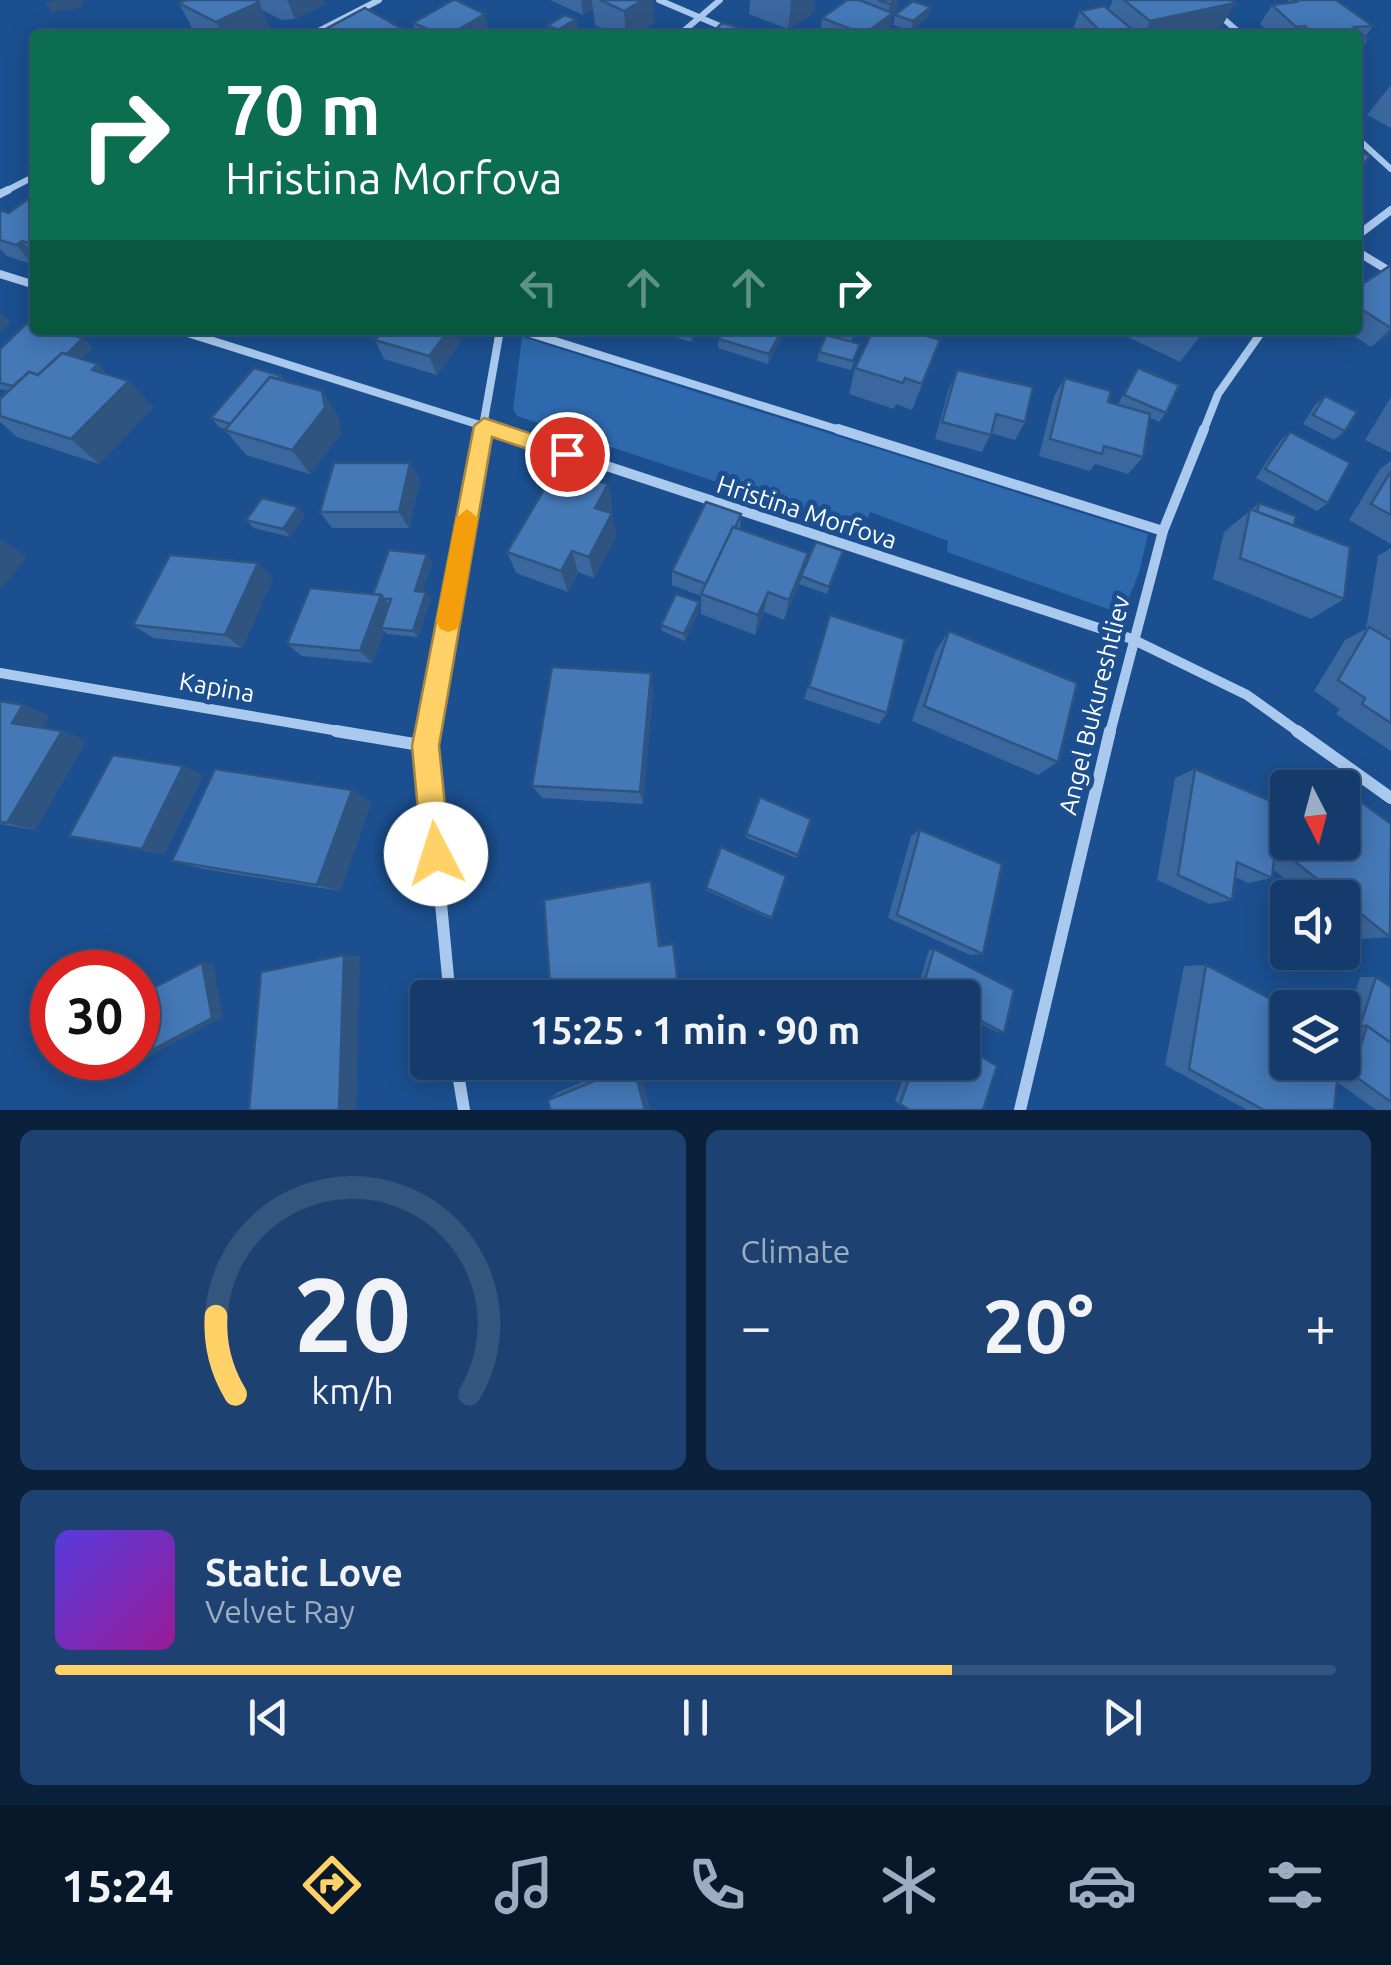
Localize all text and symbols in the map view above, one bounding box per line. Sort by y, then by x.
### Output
icon: right [60,70,190,200]
text: 70 m [225,70,381,148]
text: Hristina Morfova [225,152,563,203]
icon: left [511,260,566,315]
icon: ahead [616,260,671,315]
icon: ahead [721,260,776,315]
icon: right [826,260,881,315]
pin [525,412,610,497]
icon: arrive [540,427,595,482]
street label: Hristina Morfova [714,470,900,554]
street label: Angel Bukureshtliev [1053,593,1135,817]
street label: Kapina [177,667,257,707]
north arrow [1270,770,1360,860]
map controls [1270,770,1360,1080]
position arrow [384,802,488,906]
button: sound [1270,880,1360,970]
speed limit sign: 30 [30,950,160,1080]
button: layers [1270,990,1360,1080]
text: 15:25 · 1 min · 90 m [530,1009,860,1051]
text: Climate [741,1233,851,1269]
text: 20 [294,1255,411,1372]
text: 20° [983,1283,1094,1367]
text: − [741,1295,772,1356]
text: + [1305,1295,1336,1356]
text: km/h [311,1371,394,1411]
text: Static Love [205,1551,403,1593]
text: Velvet Ray [205,1593,355,1629]
icon: previous [241,1690,296,1745]
icon: pause [668,1690,723,1745]
icon: next [1095,1690,1150,1745]
icon: directions [297,1850,367,1920]
icon: music [489,1850,559,1920]
icon: phone [682,1850,752,1920]
icon: climate [874,1850,944,1920]
icon: car [1067,1850,1137,1920]
icon: filters [1260,1850,1330,1920]
text: 15:24 [61,1860,174,1911]

